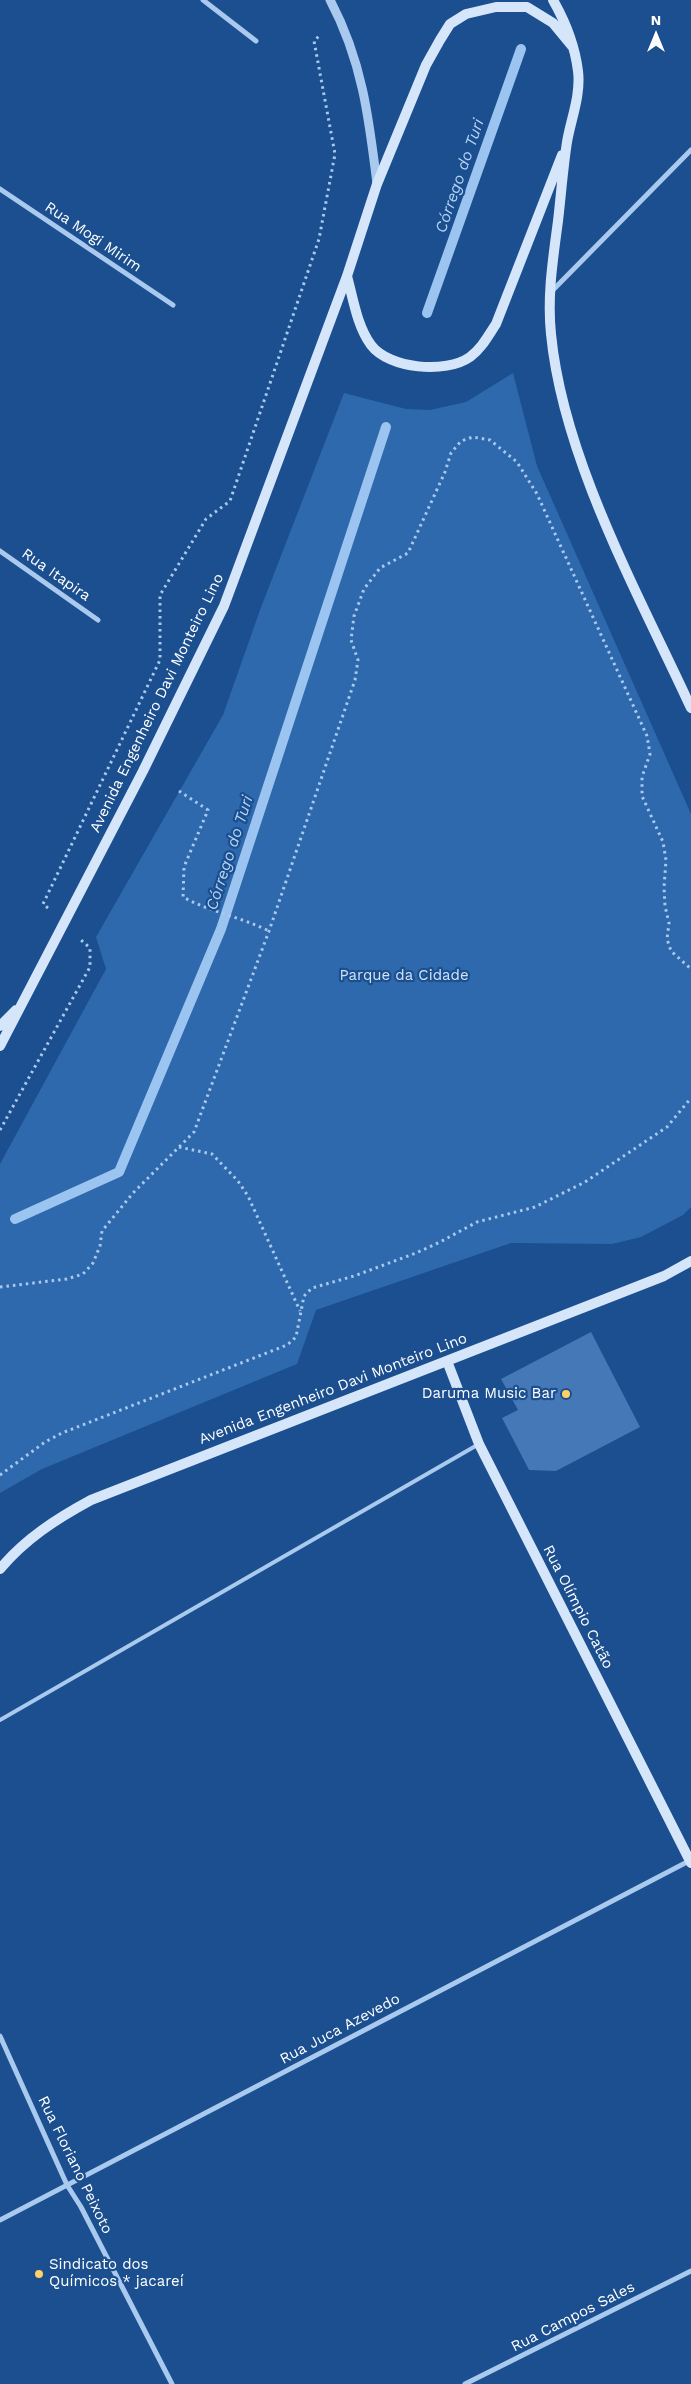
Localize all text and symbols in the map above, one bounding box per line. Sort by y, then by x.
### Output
north arrow [631,10,681,60]
text: N [651,12,661,28]
water label: Córrego do Turi [431,116,489,236]
street label: Rua Mogi Mirim [41,198,145,276]
street label: Rua Itapira [18,545,94,605]
street label: Avenida Engenheiro Davi Monteiro Lino [86,571,228,835]
water label: Córrego do Turi [202,793,258,913]
park label: Parque da Cidade [339,967,469,985]
street label: Avenida Engenheiro Davi Monteiro Lino [196,1329,470,1449]
place label: Daruma Music Bar [422,1385,556,1403]
marker: Daruma Music Bar [560,1388,572,1400]
street label: Rua Olímpio Catão [539,1542,617,1672]
street label: Rua Juca Azevedo [277,1990,403,2068]
street label: Rua Floriano Peixoto [34,2093,116,2237]
place label: Sindicato dos Químicos * jacareí [49,2256,184,2291]
marker: Sindicato dos Químicos * jacareí [33,2268,45,2280]
street label: Rua Campos Sales [508,2278,638,2356]

